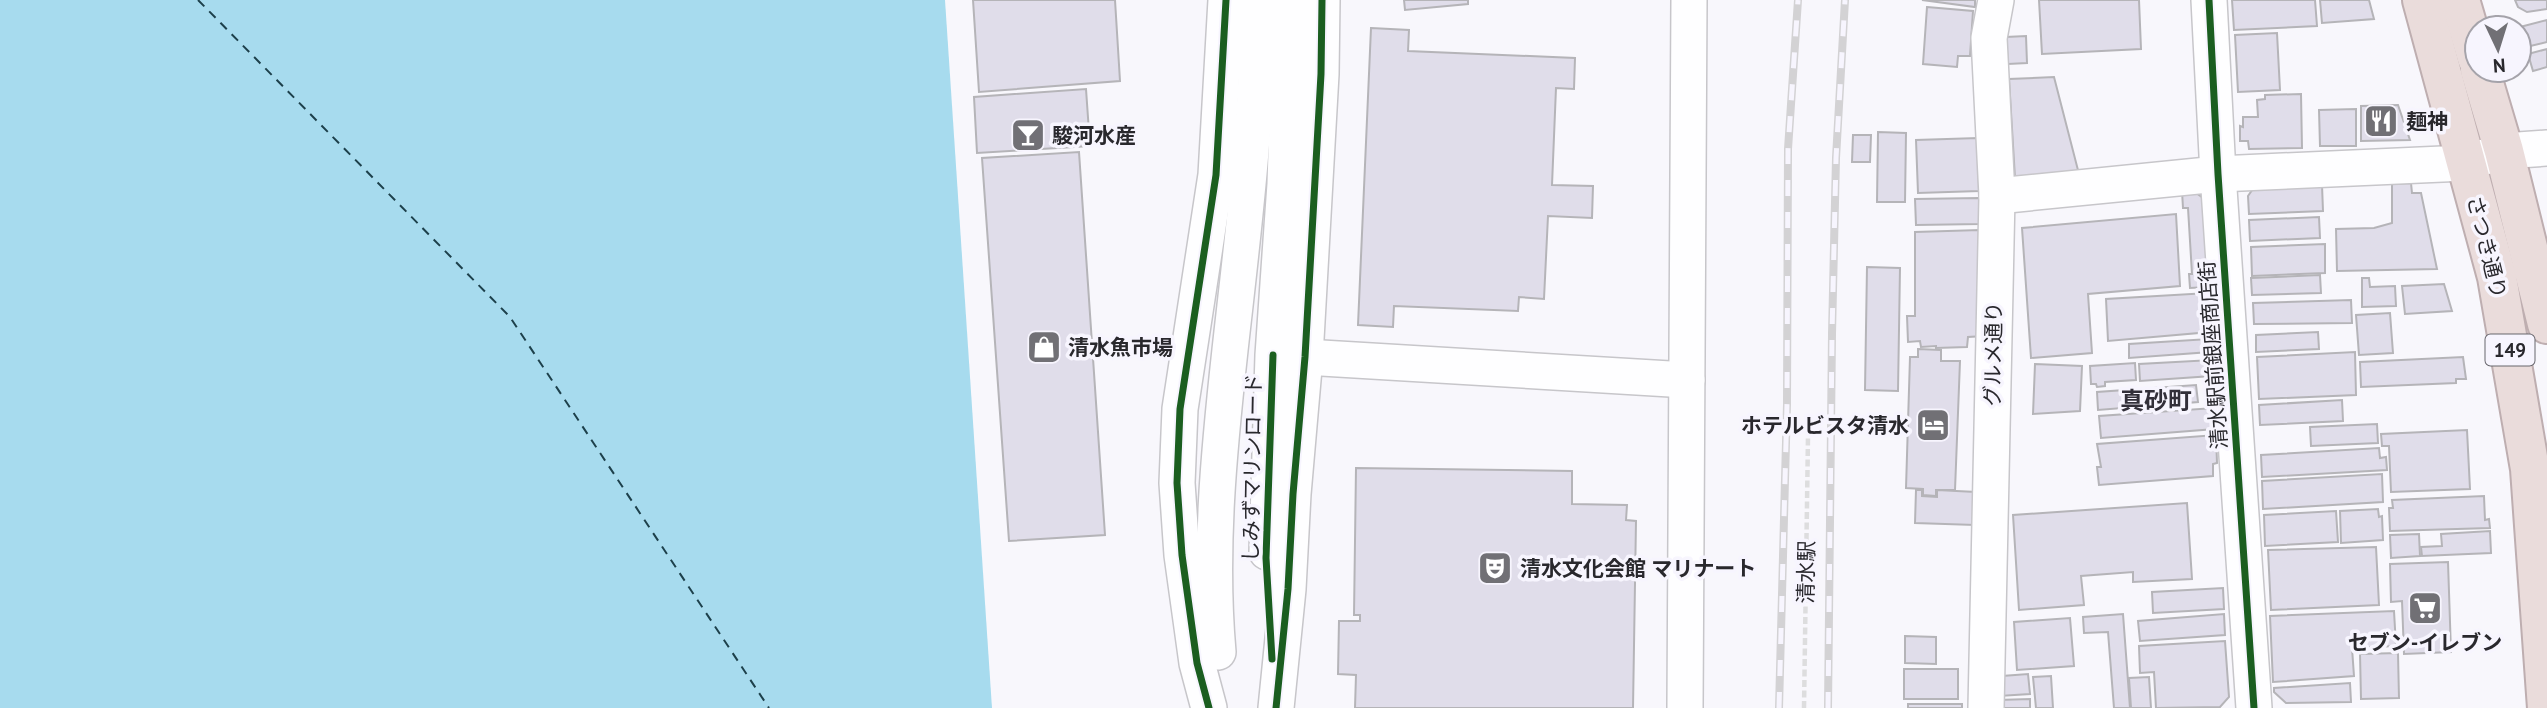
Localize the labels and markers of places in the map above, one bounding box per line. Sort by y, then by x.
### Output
restaurant icon: 麺神 [2362,102,2400,140]
place label: 麺神 [2406,108,2448,135]
bar icon: 駿河水産 [1009,116,1047,154]
place label: 駿河水産 [1052,122,1136,149]
shop icon: 清水魚市場 [1025,328,1063,366]
place label: 清水魚市場 [1068,334,1173,361]
hotel icon: ホテルビスタ清水 [1914,406,1952,444]
place label: ホテルビスタ清水 [1741,412,1909,439]
theatre icon: 清水文化会館 マリナート [1476,549,1514,587]
place label: 清水文化会館 マリナート [1520,555,1756,582]
supermarket icon: セブン-イレブン [2406,589,2444,627]
place label: セブン-イレブン [2348,629,2502,656]

